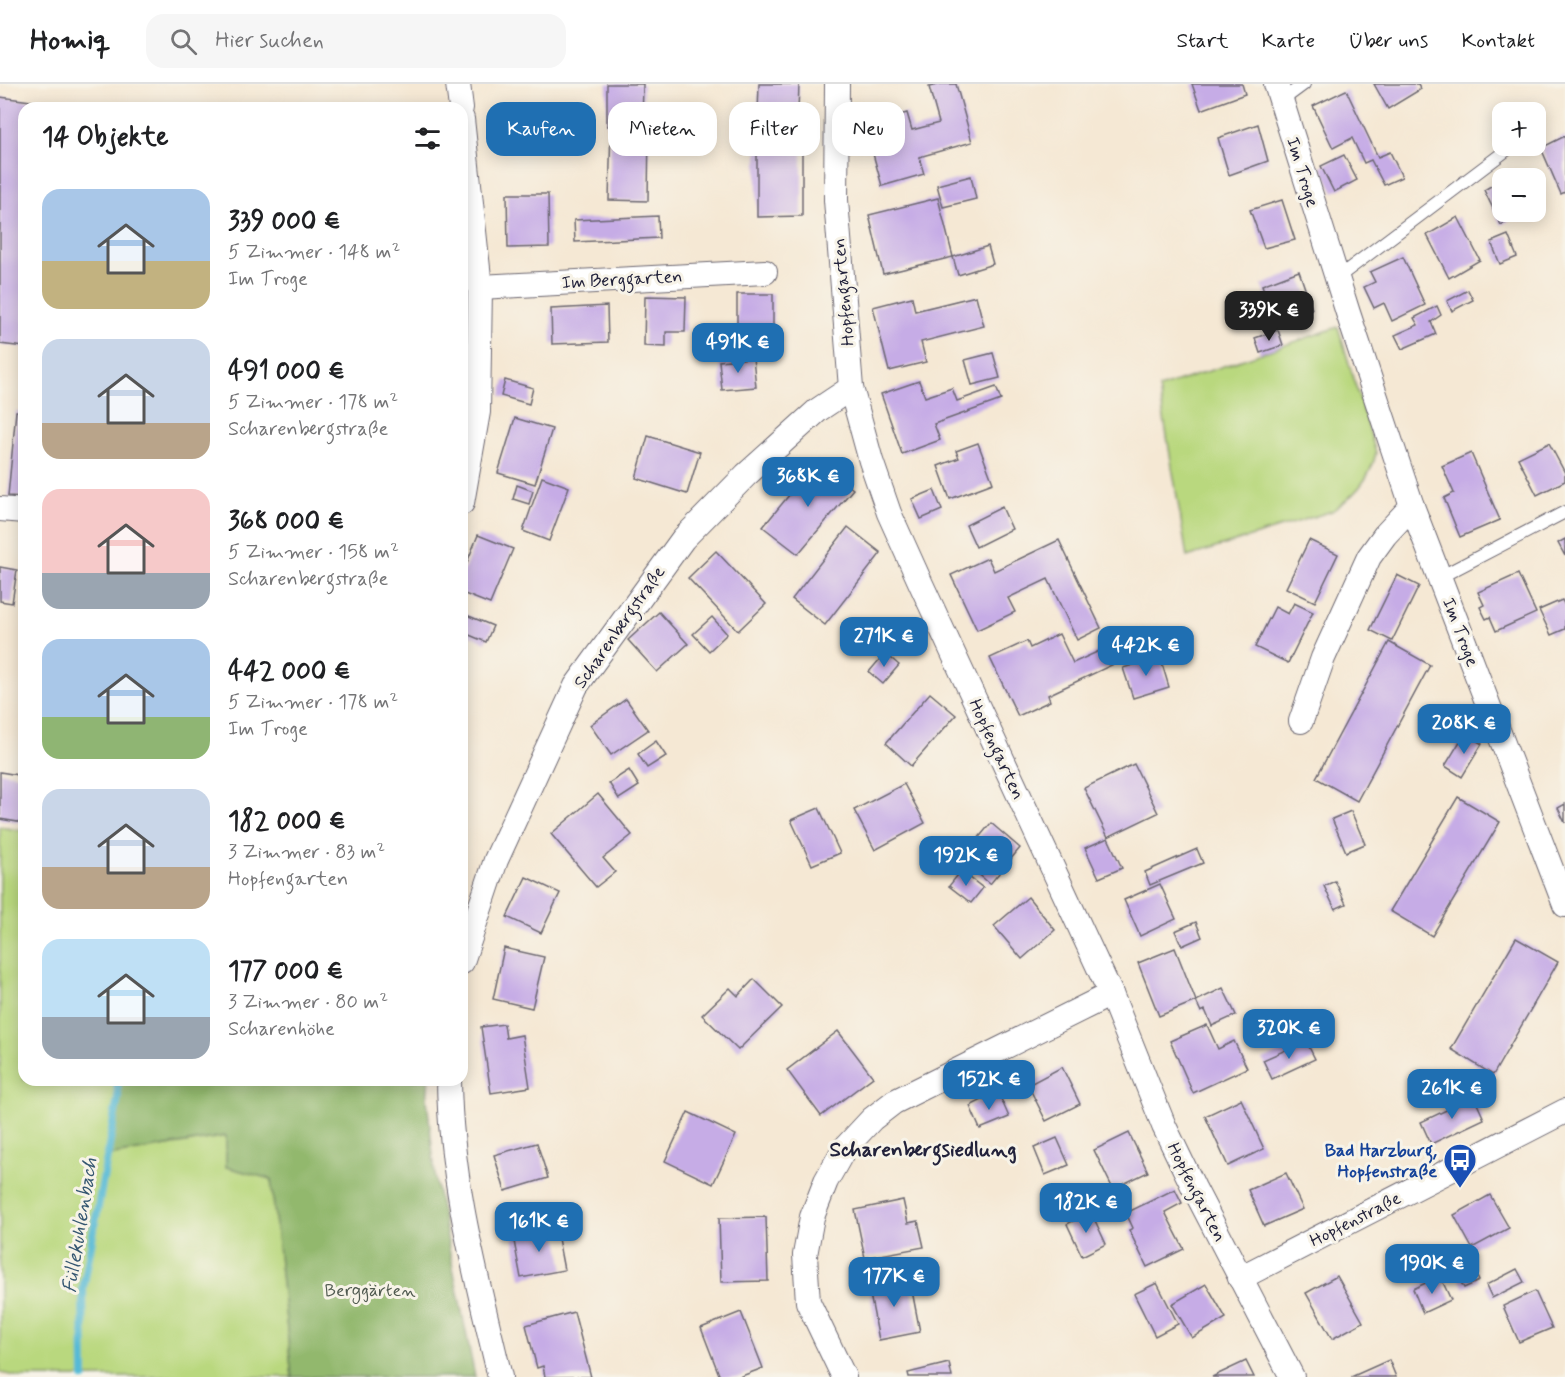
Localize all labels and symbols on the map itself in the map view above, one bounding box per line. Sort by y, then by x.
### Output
street label: Im Troge [1280,134,1324,210]
street label: Hopfengarten [827,237,863,347]
street label: Im Berggarten [561,265,683,297]
pin: 339K € [1220,291,1318,342]
pin: 491K € [689,323,787,374]
pin: 368K € [759,457,857,508]
street label: Scharenbergstraße [569,561,673,695]
street label: Im Troge [1436,594,1484,670]
pin: 271K € [835,617,933,668]
pin: 442K € [1097,626,1195,677]
street label: Hopfengarten [961,695,1030,804]
pin: 208K € [1415,704,1513,755]
pin: 192K € [917,836,1015,887]
pin: 320K € [1240,1009,1338,1060]
pin: 152K € [940,1060,1038,1111]
pin: 261K € [1403,1069,1501,1120]
district label: Scharenbergsiedlung [829,1136,1017,1166]
street label: Hopfengarten [1159,1139,1231,1247]
place label: Bad Harzburg, Hopfenstraße [1325,1139,1437,1184]
bus stop icon: Bad Harzburg, Hopfenstraße [1442,1142,1478,1189]
water label: Füllekuhlenbach [56,1155,105,1295]
pin: 182K € [1037,1183,1135,1234]
street label: Hopfenstraße [1306,1187,1405,1253]
pin: 161K € [490,1202,588,1253]
pin: 190K € [1383,1244,1481,1295]
pin: 177K € [845,1257,943,1308]
park label: Berggärten [325,1279,416,1304]

